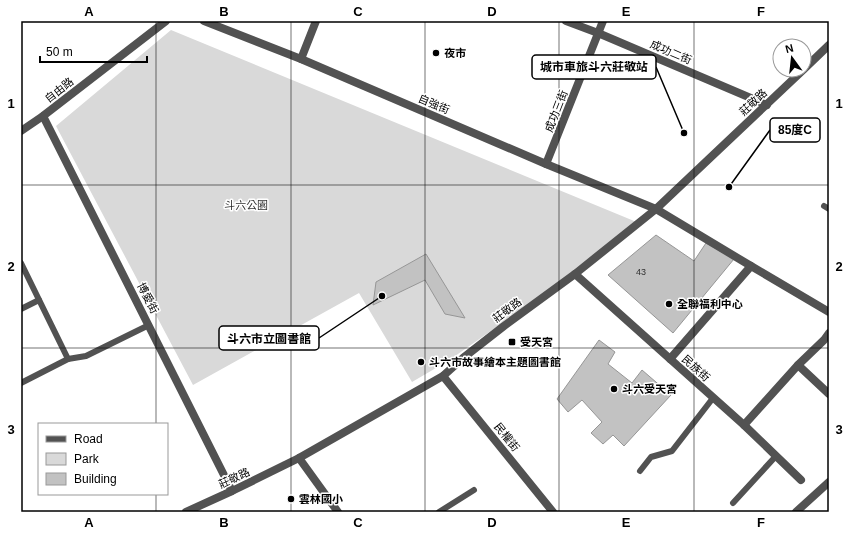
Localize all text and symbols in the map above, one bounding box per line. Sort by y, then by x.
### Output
text: A [84,4,94,19]
text: B [219,4,229,19]
text: C [353,4,363,19]
text: D [487,4,497,19]
text: E [622,4,631,19]
text: F [757,4,765,19]
scale bar [40,38,147,64]
street label: 成功二街 [648,38,694,66]
north arrow [772,38,812,78]
text: N [784,42,795,55]
text: 50 m [46,45,73,59]
place label: 夜市 [444,47,466,59]
marker: 夜市 [431,48,441,58]
callout: 城市車旅斗六莊敬站 [532,55,656,79]
text: 城市車旅斗六莊敬站 [540,60,648,74]
street label: 自由路 [42,75,76,105]
street label: 莊敬路 [737,86,769,118]
street label: 成功三街 [543,88,569,134]
street label: 自強街 [416,92,452,116]
text: 1 [7,96,15,111]
text: 1 [835,96,843,111]
callout: 85度C [770,118,820,142]
text: 85度C [778,123,812,137]
park label: 斗六公園 [224,199,268,211]
text: 2 [7,259,15,274]
text: 2 [835,259,843,274]
house number: 43 [636,267,646,277]
street label: 博愛街 [135,281,161,315]
street label: 莊敬路 [490,295,524,325]
place label: 全聯福利中心 [677,298,743,310]
marker: 全聯福利中心 [664,299,674,309]
callout: 斗六市立圖書館 [219,326,319,350]
text: 斗六市立圖書館 [227,332,311,346]
place label: 受天宮 [520,336,553,348]
marker: 受天宮 [507,337,517,347]
street label: 民族街 [680,353,712,383]
place label: 斗六市故事繪本主題圖書館 [429,356,561,368]
marker: 斗六市故事繪本主題圖書館 [416,357,426,367]
place label: 斗六受天宮 [622,383,677,395]
marker: 斗六受天宮 [609,384,619,394]
street label: 民權街 [492,420,522,454]
text: 3 [7,422,15,437]
text: 3 [835,422,843,437]
legend [38,423,168,495]
text: Road [74,432,103,446]
text: Park [74,452,100,466]
street label: 莊敬路 [217,466,251,490]
text: Building [74,472,117,486]
place label: 雲林國小 [299,493,343,505]
marker: 雲林國小 [286,494,296,504]
text: A [84,515,94,530]
text: B [219,515,229,530]
text: C [353,515,363,530]
text: D [487,515,497,530]
text: E [622,515,631,530]
text: F [757,515,765,530]

